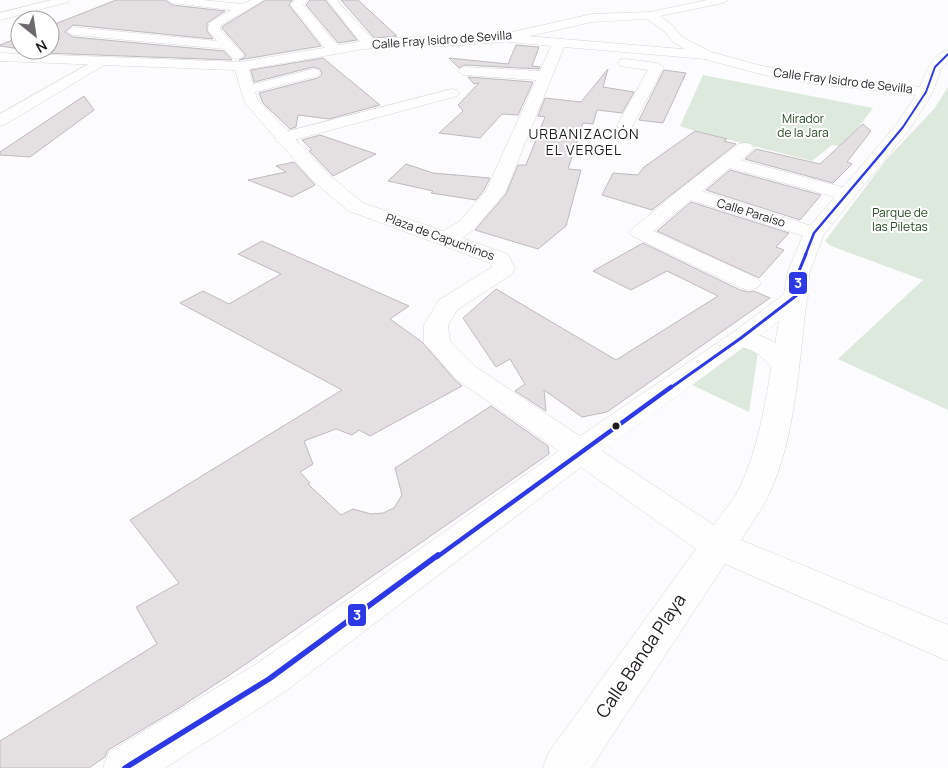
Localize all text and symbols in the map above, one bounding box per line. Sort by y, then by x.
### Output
north arrow [10,10,60,60]
street label: Calle Fray Isidro de Sevilla [372,26,512,53]
text: N [33,36,51,57]
street label: Calle Fray Isidro de Sevilla [773,64,914,97]
park label: Mirador de la Jara [777,110,829,141]
district label: URBANIZACIÓN EL VERGEL [528,124,640,159]
street label: Calle Paraíso [715,194,788,231]
park label: Parque de las Piletas [872,204,928,235]
street label: Plaza de Capuchinos [383,209,497,264]
line badge: 3 [788,271,808,295]
text: 3 [794,273,802,292]
unlabelled marker [611,421,621,431]
street label: Calle Banda Playa [590,589,691,722]
line badge: 3 [347,603,367,627]
text: 3 [353,605,361,624]

